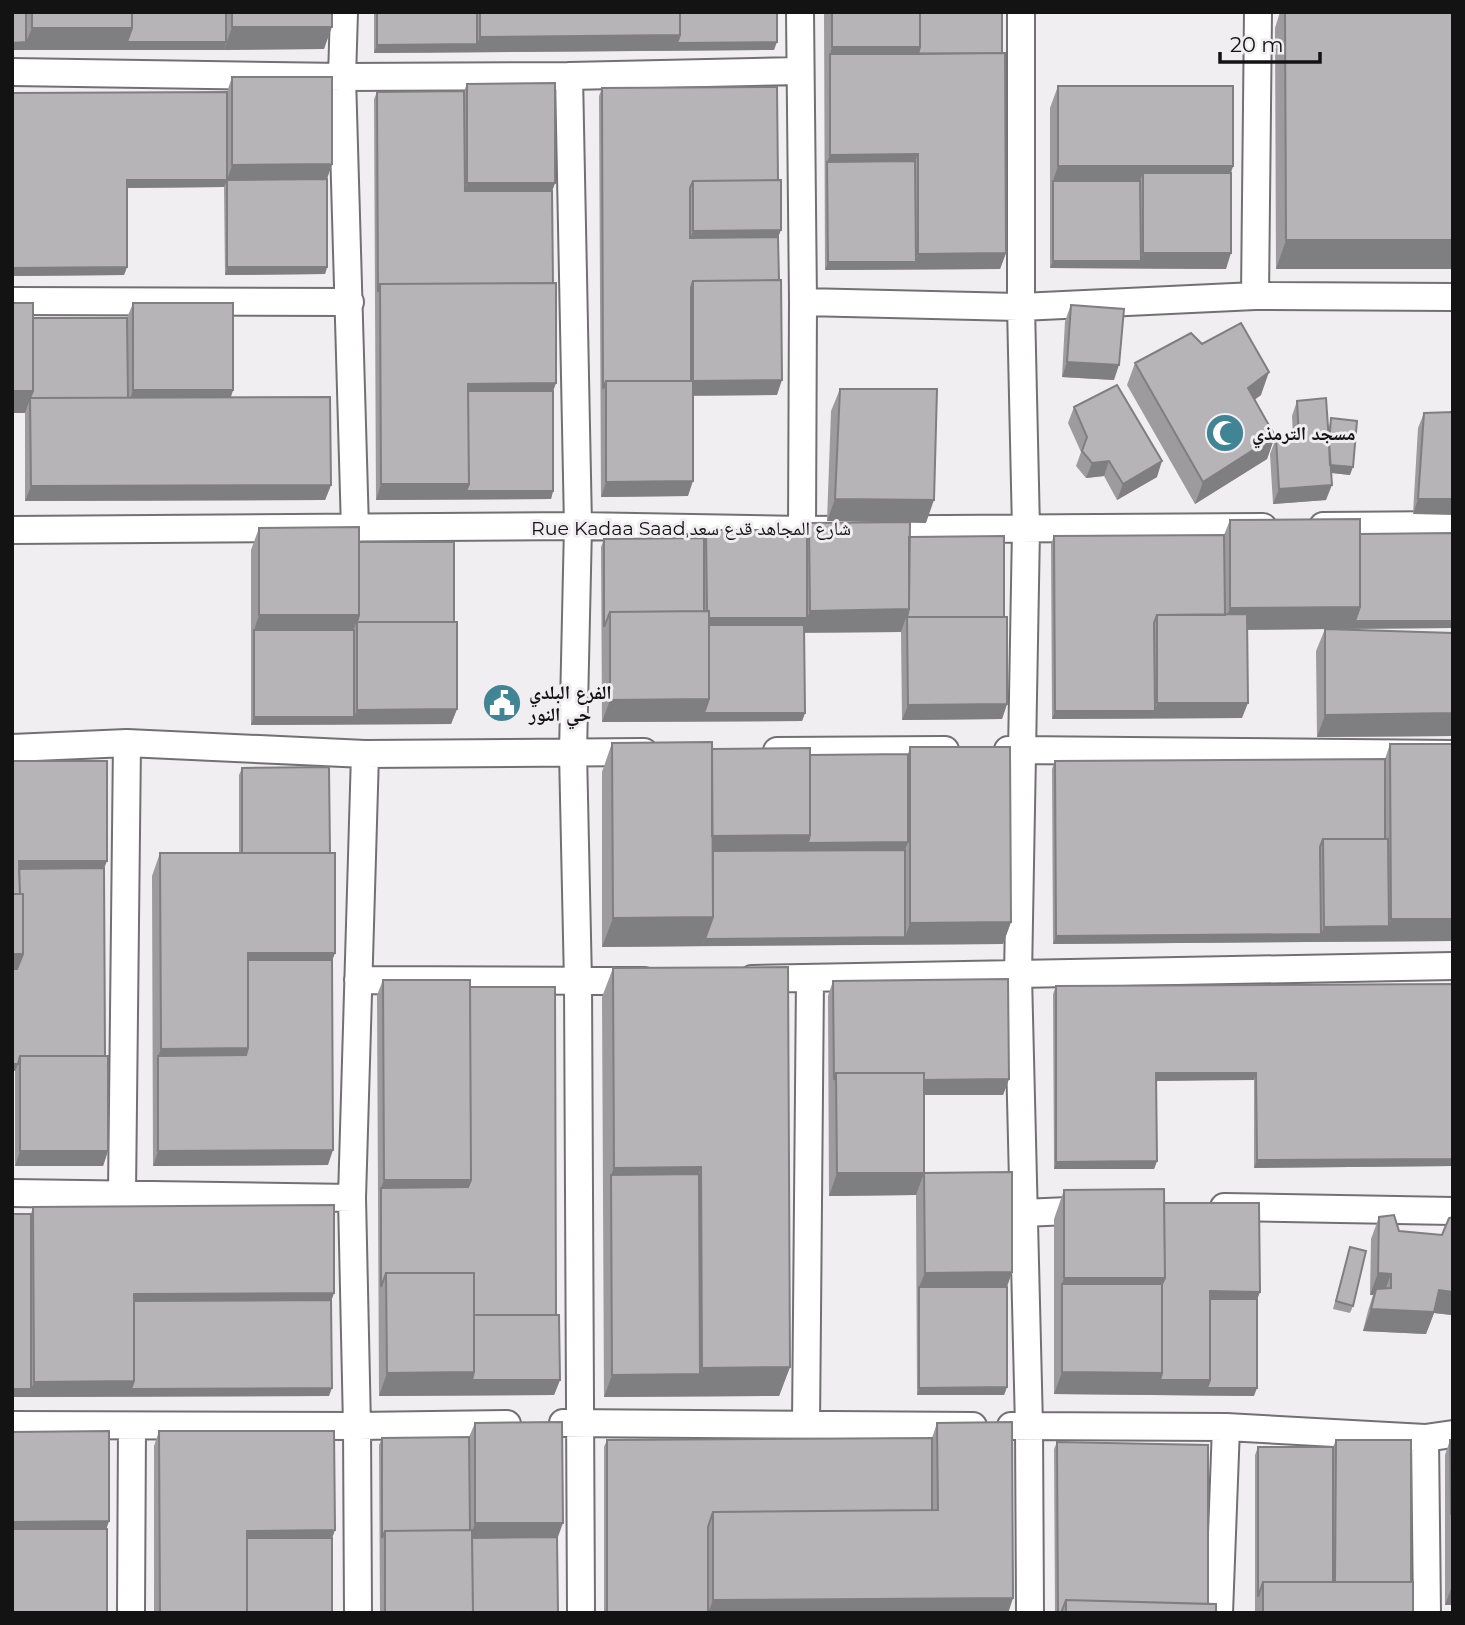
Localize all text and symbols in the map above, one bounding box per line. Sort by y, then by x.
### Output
scale bar [1220,21,1320,65]
text: 20 m [1230,32,1284,57]
mosque icon: مسجد الترمذي [1204,412,1246,454]
place label: مسجد الترمذي [1252,422,1355,449]
street label: Rue Kadaa Saad,شارع المجاهد قدع سعد [531,517,851,540]
place label: الفرع البلدي حي النور [528,681,612,730]
public building icon: الفرع البلدي حي النور [481,682,523,724]

